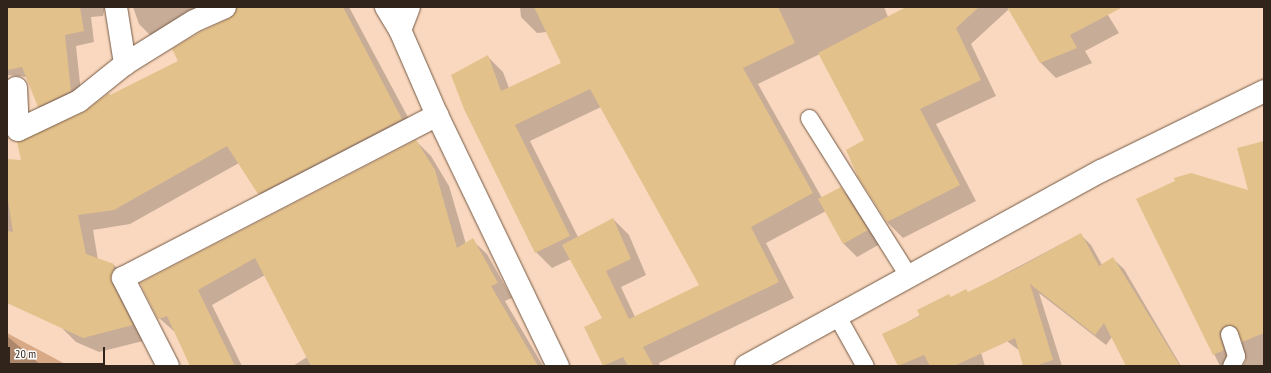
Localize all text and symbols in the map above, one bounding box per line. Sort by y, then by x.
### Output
scale bar [10,339,107,365]
text: 20 m [15,346,36,361]

